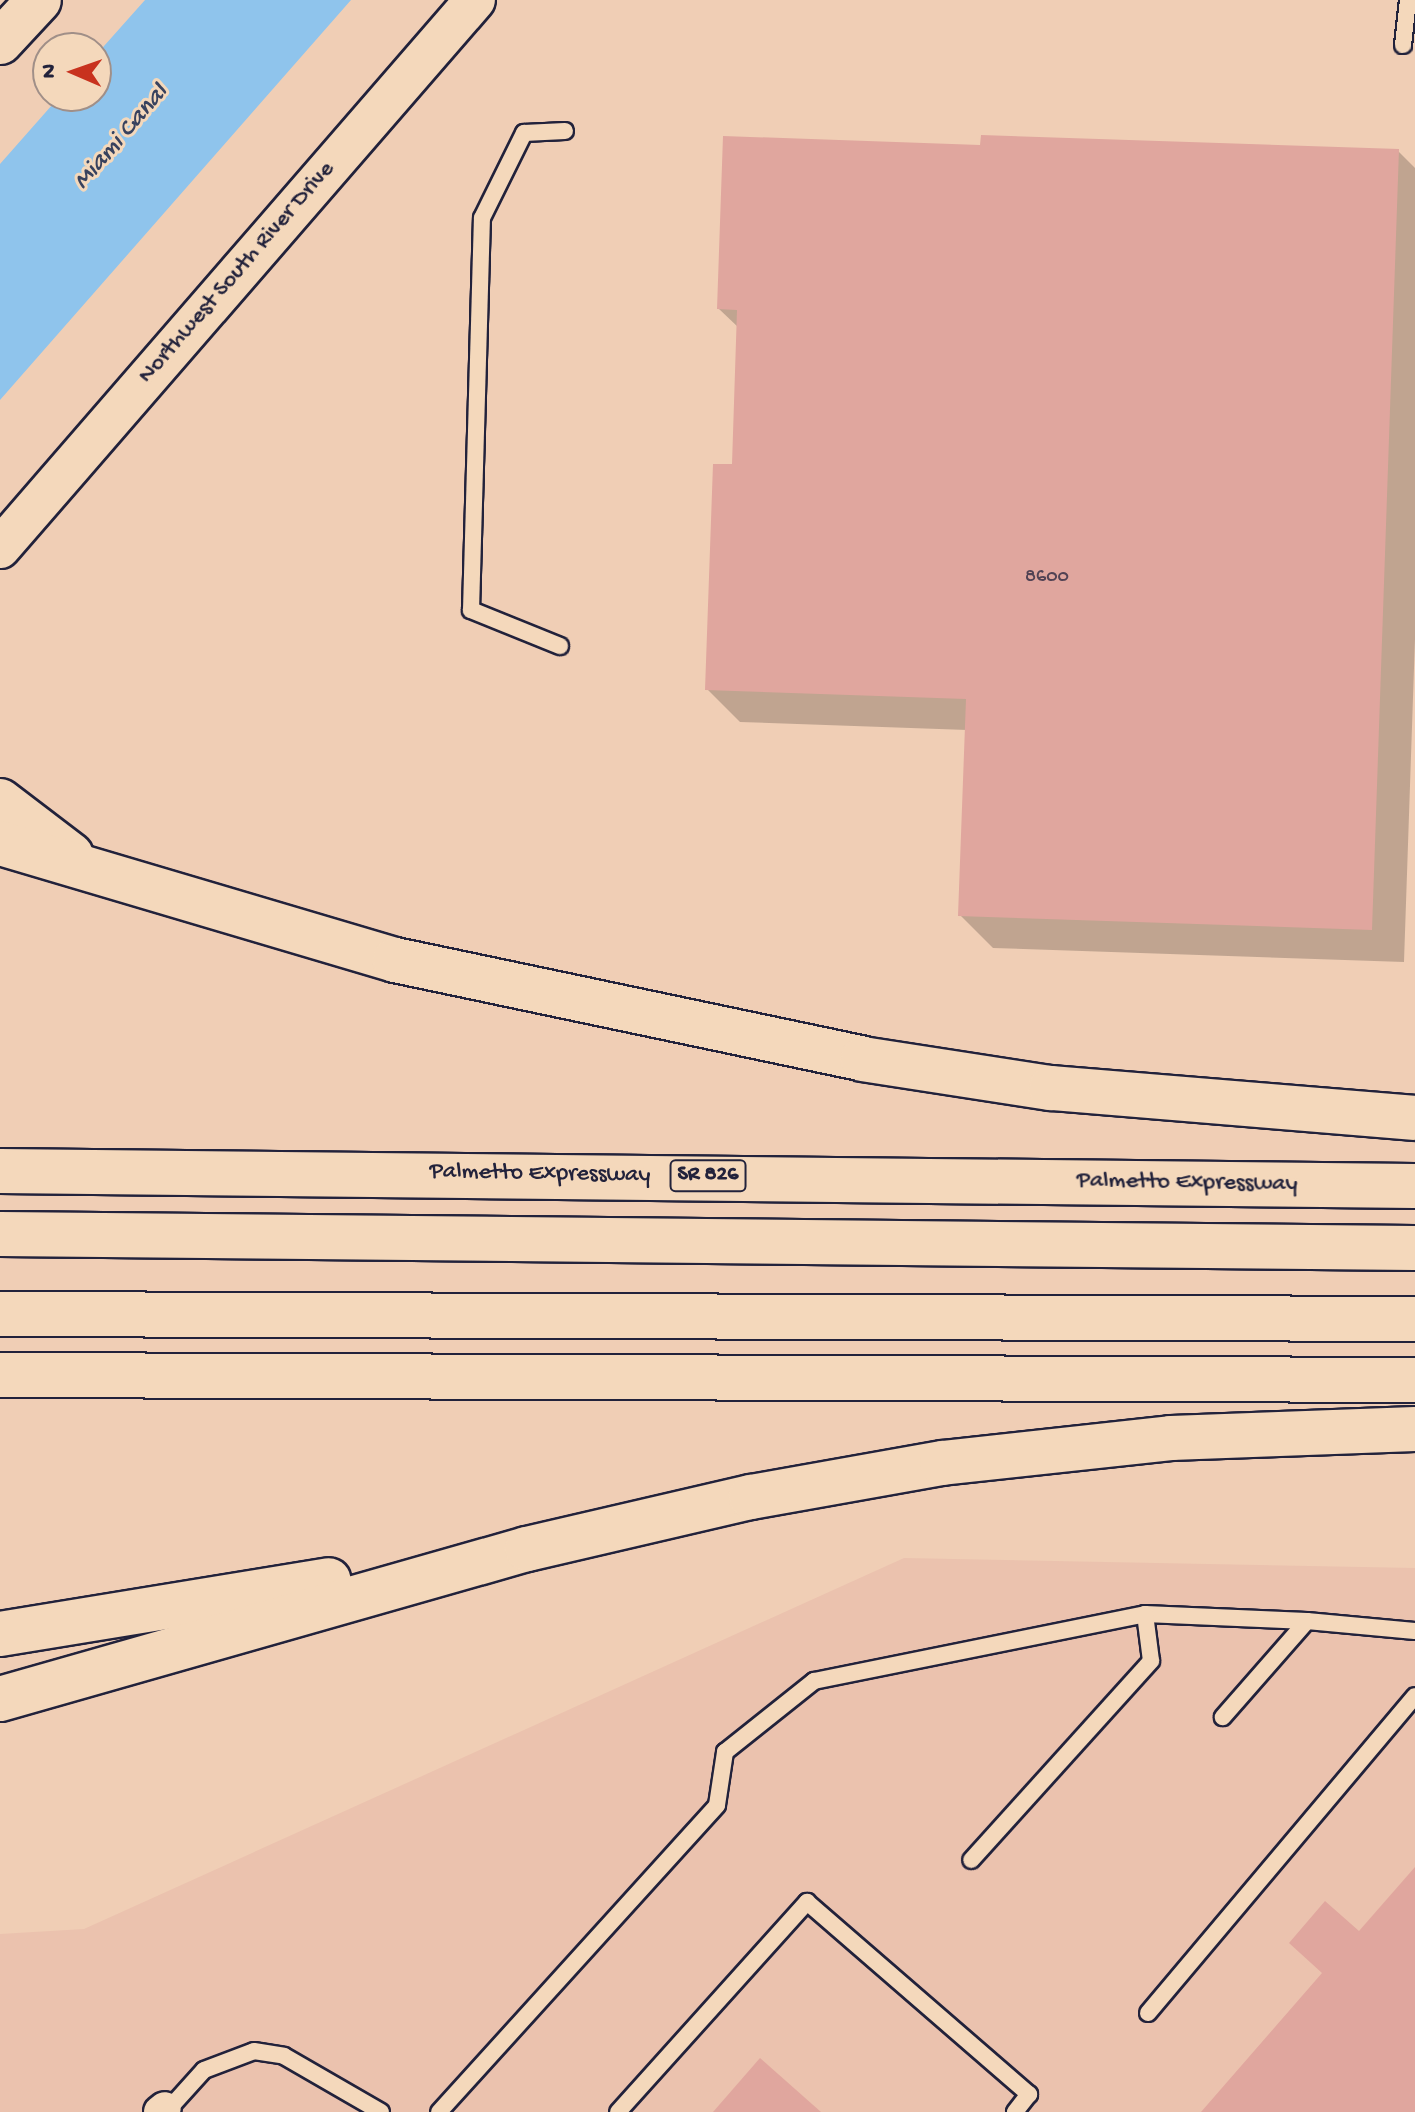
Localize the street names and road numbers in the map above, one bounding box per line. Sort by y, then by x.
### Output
street label: Northwest South River Drive [133,156,341,390]
street label: Palmetto Expressway [429,1158,651,1190]
road number: SR 826 [668,1158,748,1194]
street label: Palmetto Expressway [1076,1167,1298,1199]

